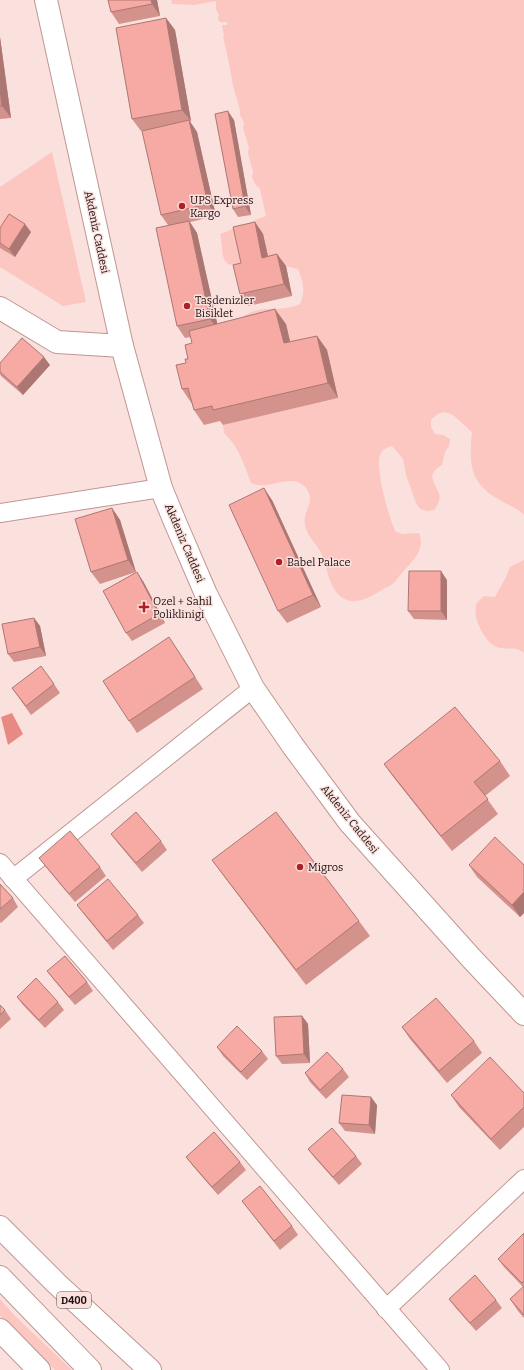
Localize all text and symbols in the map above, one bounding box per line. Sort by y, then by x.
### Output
street label: Akdeniz Caddesi [81,190,112,275]
place label: UPS Express Kargo [190,194,254,220]
marker: UPS Express Kargo [177,201,187,211]
place label: Taşdenizler Bisiklet [195,294,254,320]
marker: Taşdenizler Bisiklet [182,301,192,311]
street label: Akdeniz Caddesi [162,502,207,585]
place label: Babel Palace [287,556,350,569]
marker: Babel Palace [274,557,284,567]
place label: Ozel + Sahil Poliklinigi [153,595,212,621]
marker: Ozel + Sahil Poliklinigi [138,601,150,613]
street label: Akdeniz Caddesi [318,782,382,857]
place label: Migros [308,861,343,874]
marker: Migros [295,862,305,872]
road number: D400 [57,1292,91,1308]

